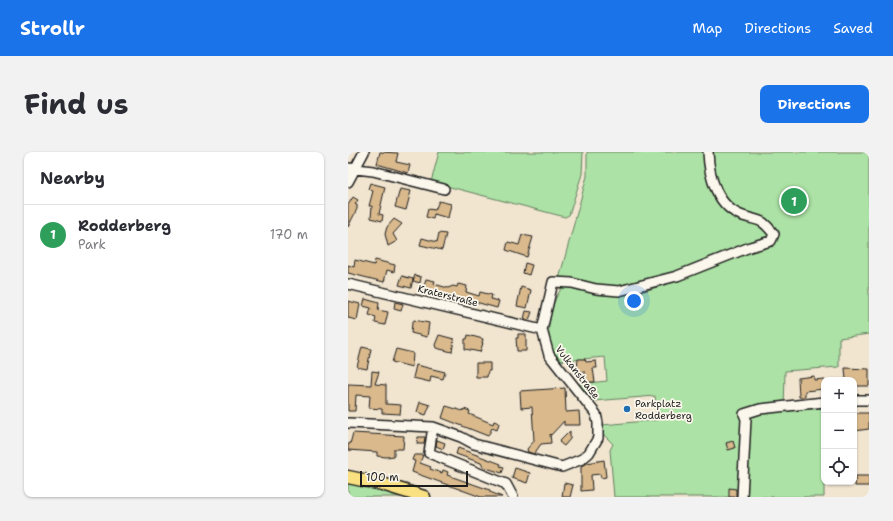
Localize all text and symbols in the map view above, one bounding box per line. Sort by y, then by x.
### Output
text: Strollr [20,16,85,41]
text: Map [693,19,723,37]
text: Directions [745,19,811,37]
text: Saved [833,19,873,37]
text: Find us [24,85,129,123]
button: Directions [760,85,869,123]
text: Nearby [40,167,105,189]
pin: 1 [781,186,807,216]
text: Rodderberg [78,216,171,236]
text: 1 [50,226,56,243]
text: 170 m [270,226,308,243]
text: Park [78,236,106,253]
street label: Kraterstraße [416,282,480,309]
your location [624,291,644,311]
street label: Vulkanstraße [553,343,603,402]
map controls [821,377,857,485]
button: + [821,377,857,413]
place label: Parkplatz Rodderberg [635,397,692,422]
marker: Parkplatz Rodderberg [622,404,632,414]
button: − [821,413,857,449]
button: locate [821,449,857,485]
scale bar [360,469,468,488]
text: 100 m [366,470,399,485]

